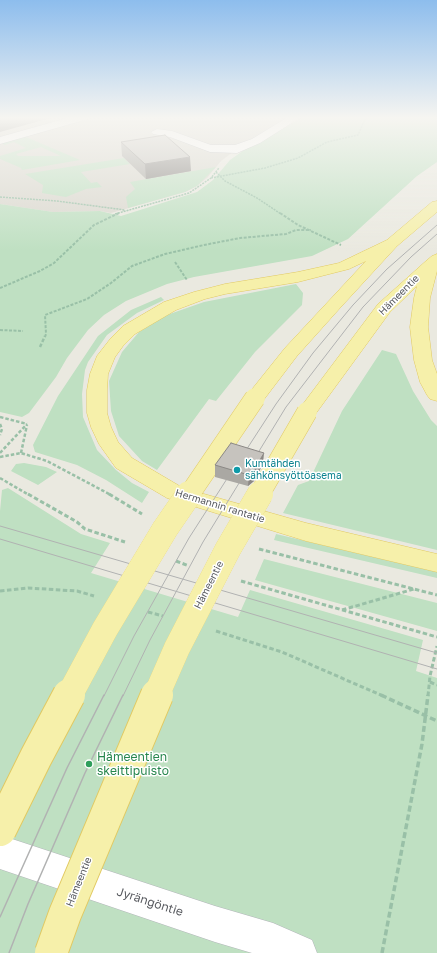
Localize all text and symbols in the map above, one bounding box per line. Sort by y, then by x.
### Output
street label: Hämeentie [376,272,422,318]
place label: Kumtähden sähkönsyöttöasema [245,458,342,482]
marker: Kumtähden sähkönsyöttöasema [232,465,242,475]
street label: Hermannin rantatie [174,487,266,525]
street label: Hämeentie [192,559,226,611]
place label: Hämeentien skeittipuisto [97,750,169,778]
marker: Hämeentien skeittipuisto [84,759,94,769]
street label: Hämeentie [64,856,94,908]
street label: Jyrängöntie [115,885,185,919]

